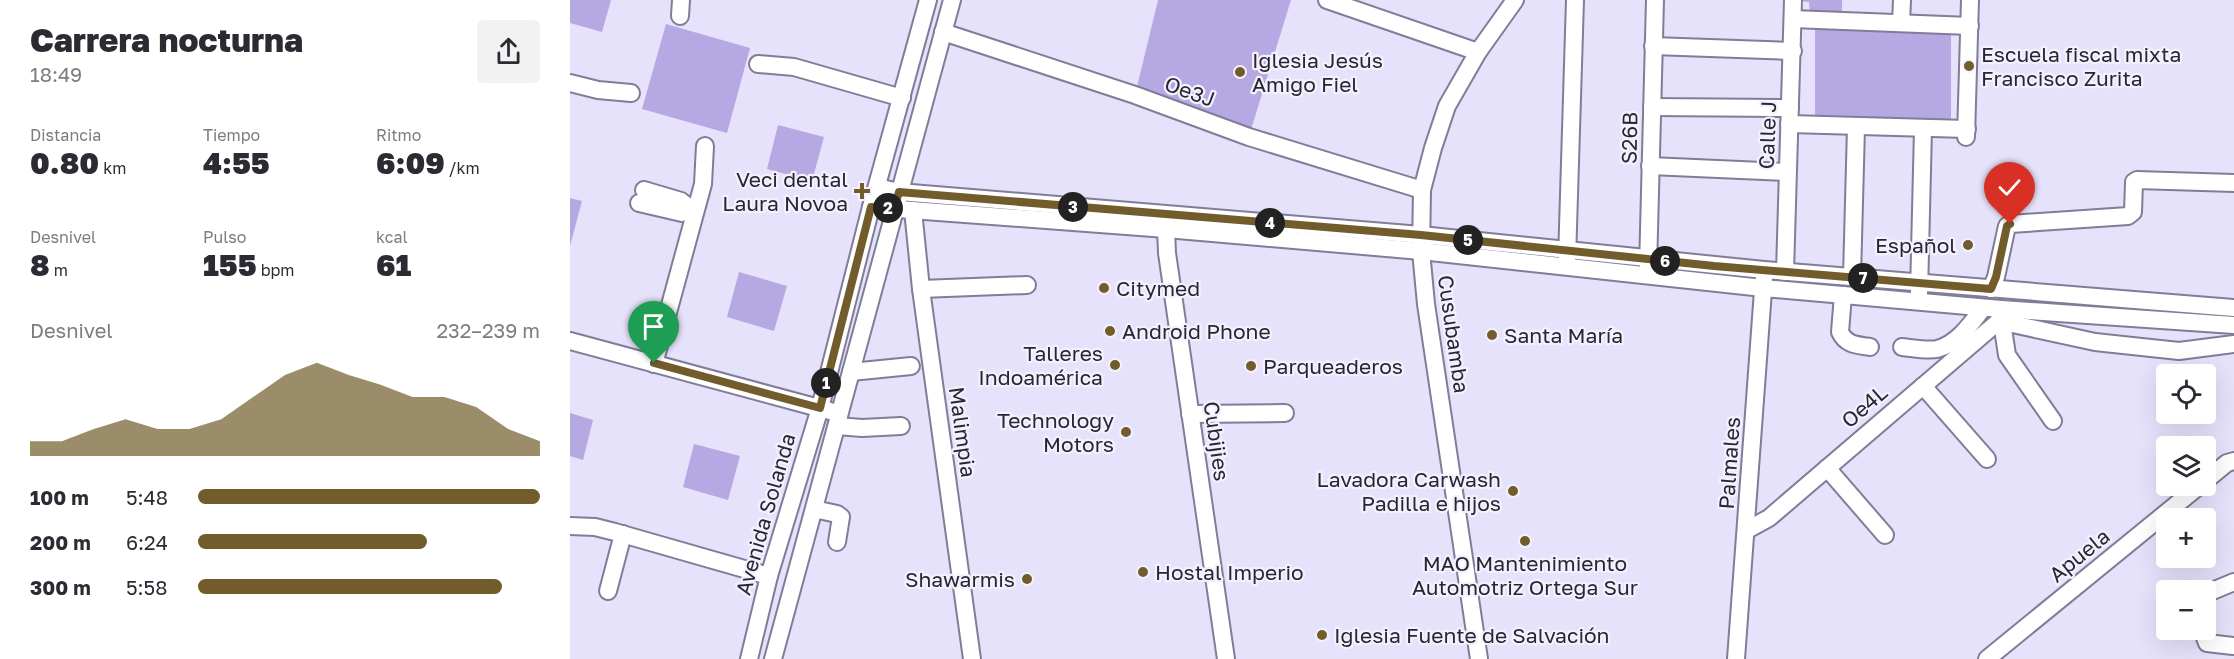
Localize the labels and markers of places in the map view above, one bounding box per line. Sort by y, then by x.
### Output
place label: Escuela fiscal mixta Francisco Zurita [1981,41,2181,91]
place label: Iglesia Jesús Amigo Fiel [1252,47,1383,97]
marker: Escuela fiscal mixta Francisco Zurita [1962,59,1976,73]
marker: Iglesia Jesús Amigo Fiel [1233,65,1247,79]
pin [1984,162,2035,224]
place label: Veci dental Laura Novoa [722,166,848,216]
marker: Veci dental Laura Novoa [853,182,871,200]
pin: 3 [1058,192,1088,222]
pin: 2 [873,193,903,223]
pin: 4 [1255,208,1285,238]
pin: 5 [1453,225,1483,255]
place label: Español [1875,232,1956,258]
marker: Español [1961,238,1975,252]
pin: 6 [1650,246,1680,276]
pin: 7 [1848,263,1878,293]
place label: Citymed [1116,275,1200,301]
marker: Citymed [1097,281,1111,295]
pin [628,301,679,363]
place label: Android Phone [1122,318,1271,344]
place label: Santa María [1504,322,1623,348]
marker: Android Phone [1103,324,1117,338]
marker: Santa María [1485,328,1499,342]
place label: Talleres Indoamérica [978,340,1103,390]
place label: Parqueaderos [1263,353,1403,379]
marker: Talleres Indoamérica [1108,358,1122,372]
marker: Parqueaderos [1244,359,1258,373]
pin: 1 [811,368,841,398]
place label: Technology Motors [997,407,1114,457]
marker: Technology Motors [1119,425,1133,439]
place label: Lavadora Carwash Padilla e hijos [1317,466,1501,516]
marker: Lavadora Carwash Padilla e hijos [1506,484,1520,498]
marker: MAO Mantenimiento Automotriz Ortega Sur [1518,534,1532,548]
place label: MAO Mantenimiento Automotriz Ortega Sur [1412,550,1638,600]
place label: Hostal Imperio [1155,559,1304,585]
marker: Hostal Imperio [1136,565,1150,579]
place label: Shawarmis [905,566,1015,592]
marker: Shawarmis [1020,572,1034,586]
place label: Iglesia Fuente de Salvación [1334,622,1610,648]
marker: Iglesia Fuente de Salvación [1315,628,1329,642]

